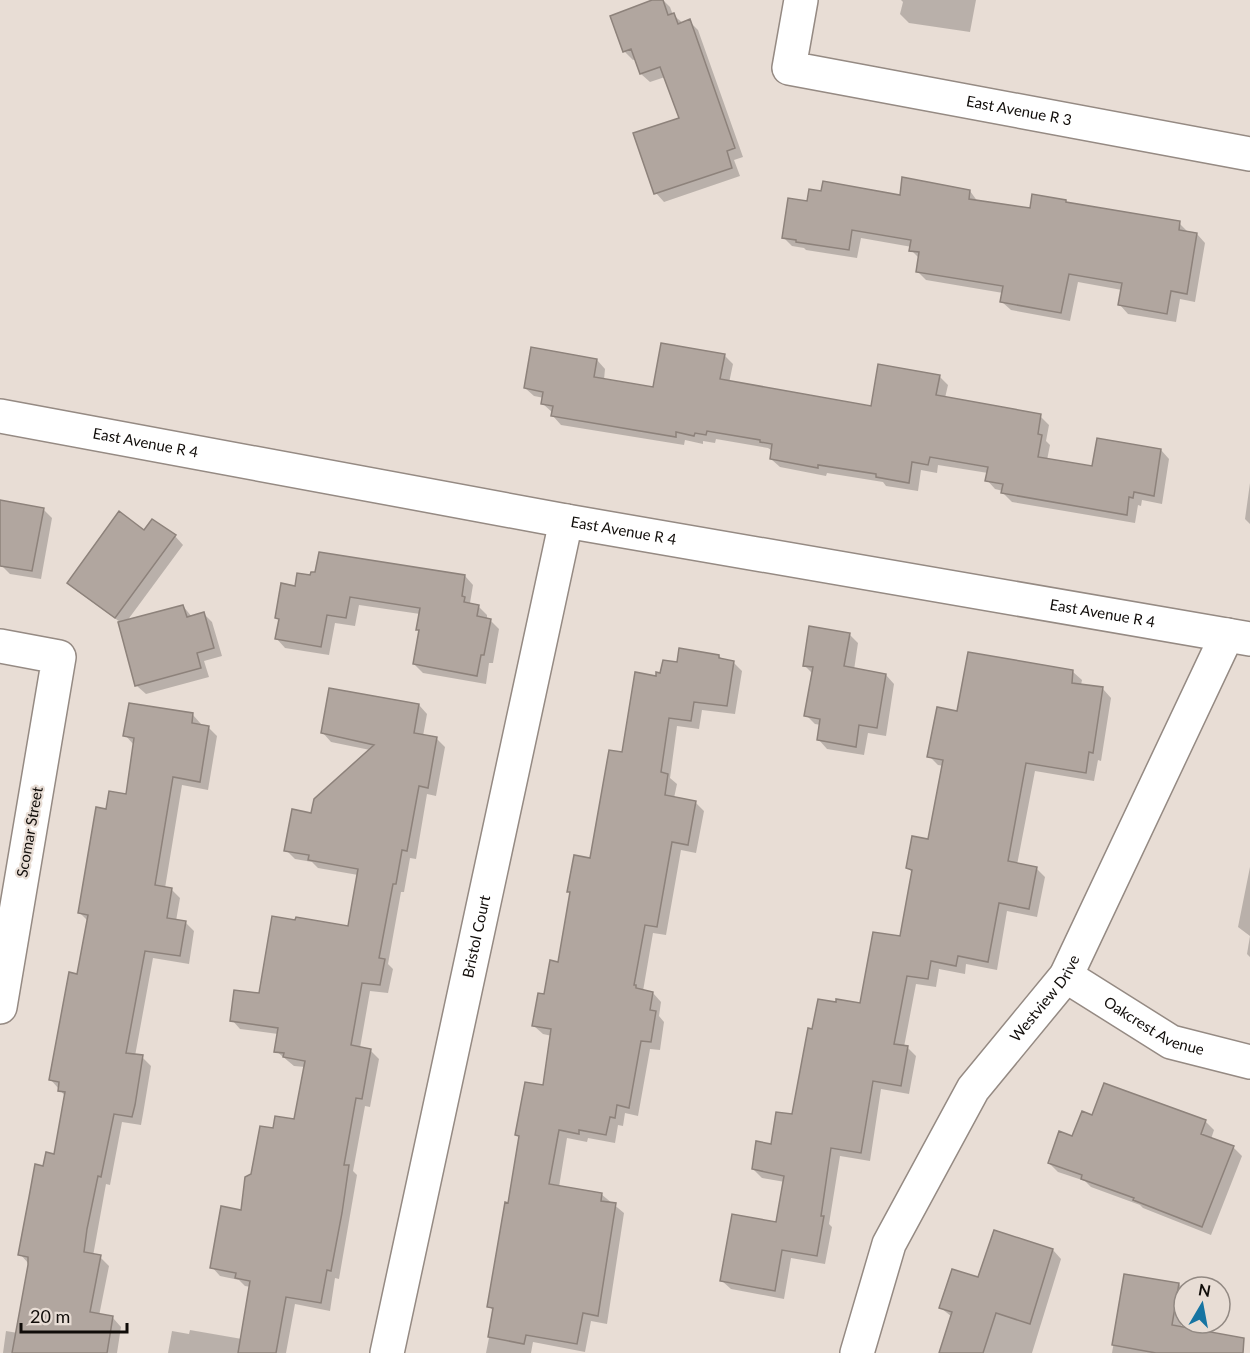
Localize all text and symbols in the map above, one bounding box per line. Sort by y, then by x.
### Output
street label: East Avenue R 3 [965,91,1073,129]
street label: East Avenue R 4 [92,423,200,461]
street label: East Avenue R 4 [570,512,678,548]
street label: East Avenue R 4 [1048,595,1157,631]
street label: Scomar Street [12,784,46,879]
street label: Bristol Court [458,893,493,979]
street label: Westview Drive [1006,952,1083,1045]
street label: Oakcrest Avenue [1101,992,1206,1058]
north arrow [1172,1275,1232,1335]
text: N [1197,1279,1212,1300]
scale bar [21,1296,128,1334]
text: 20 m [30,1305,70,1327]

